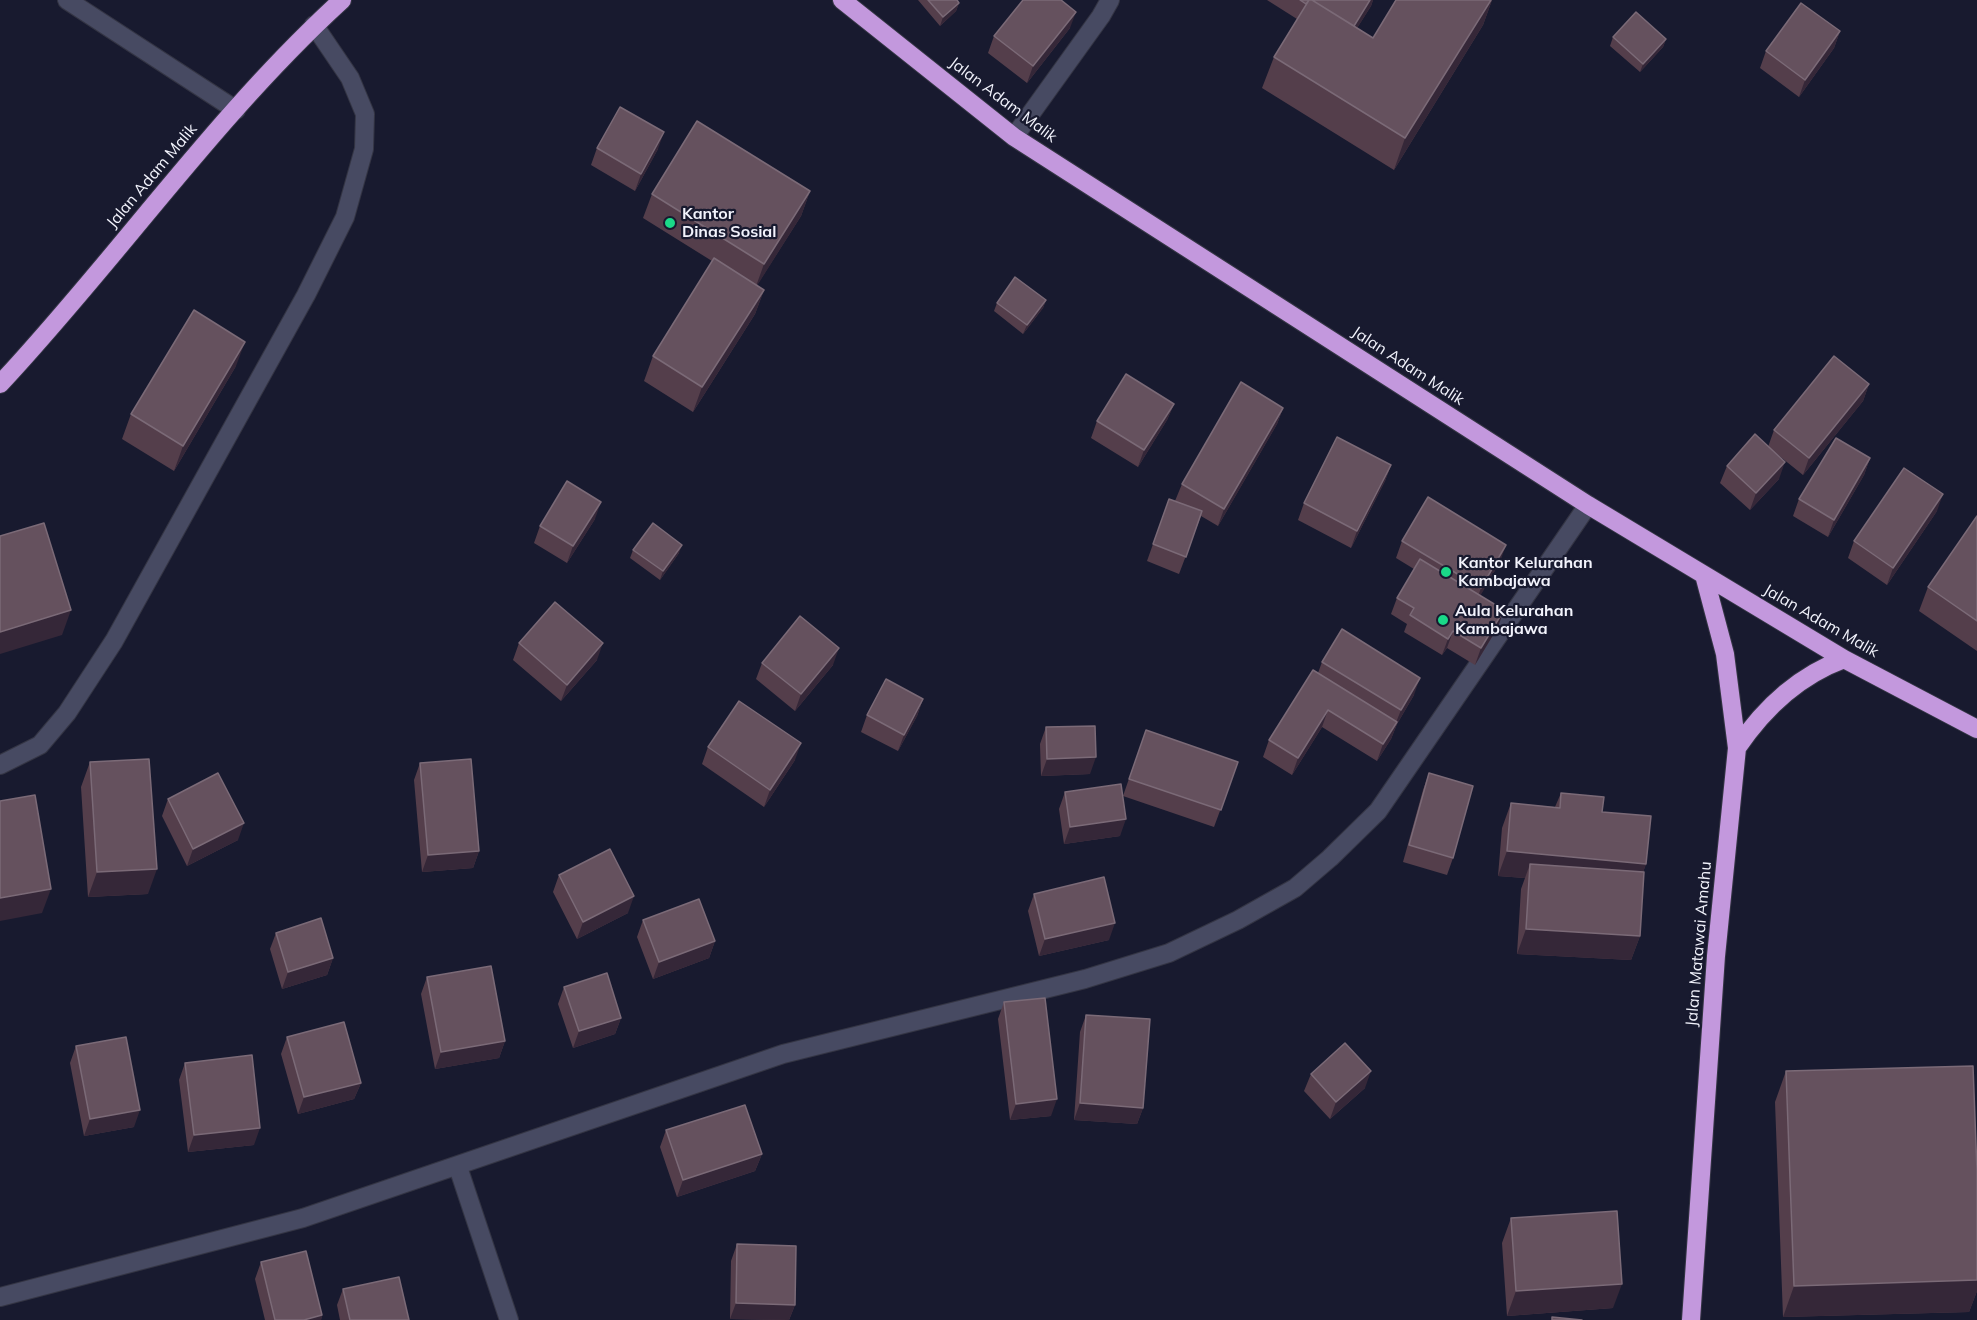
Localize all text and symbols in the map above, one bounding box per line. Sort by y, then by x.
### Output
street label: Jalan Adam Malik [945,53,1061,147]
street label: Jalan Adam Malik [103,120,201,232]
place label: Kantor Dinas Sosial [682,204,776,242]
marker: Kantor Dinas Sosial [663,216,677,230]
street label: Jalan Adam Malik [1348,323,1468,409]
place label: Kantor Kelurahan Kambajawa [1458,553,1593,591]
marker: Kantor Kelurahan Kambajawa [1439,565,1453,579]
street label: Jalan Adam Malik [1760,580,1882,662]
place label: Aula Kelurahan Kambajawa [1455,601,1573,639]
marker: Aula Kelurahan Kambajawa [1436,613,1450,627]
street label: Jalan Matawai Amahu [1682,861,1716,1027]

